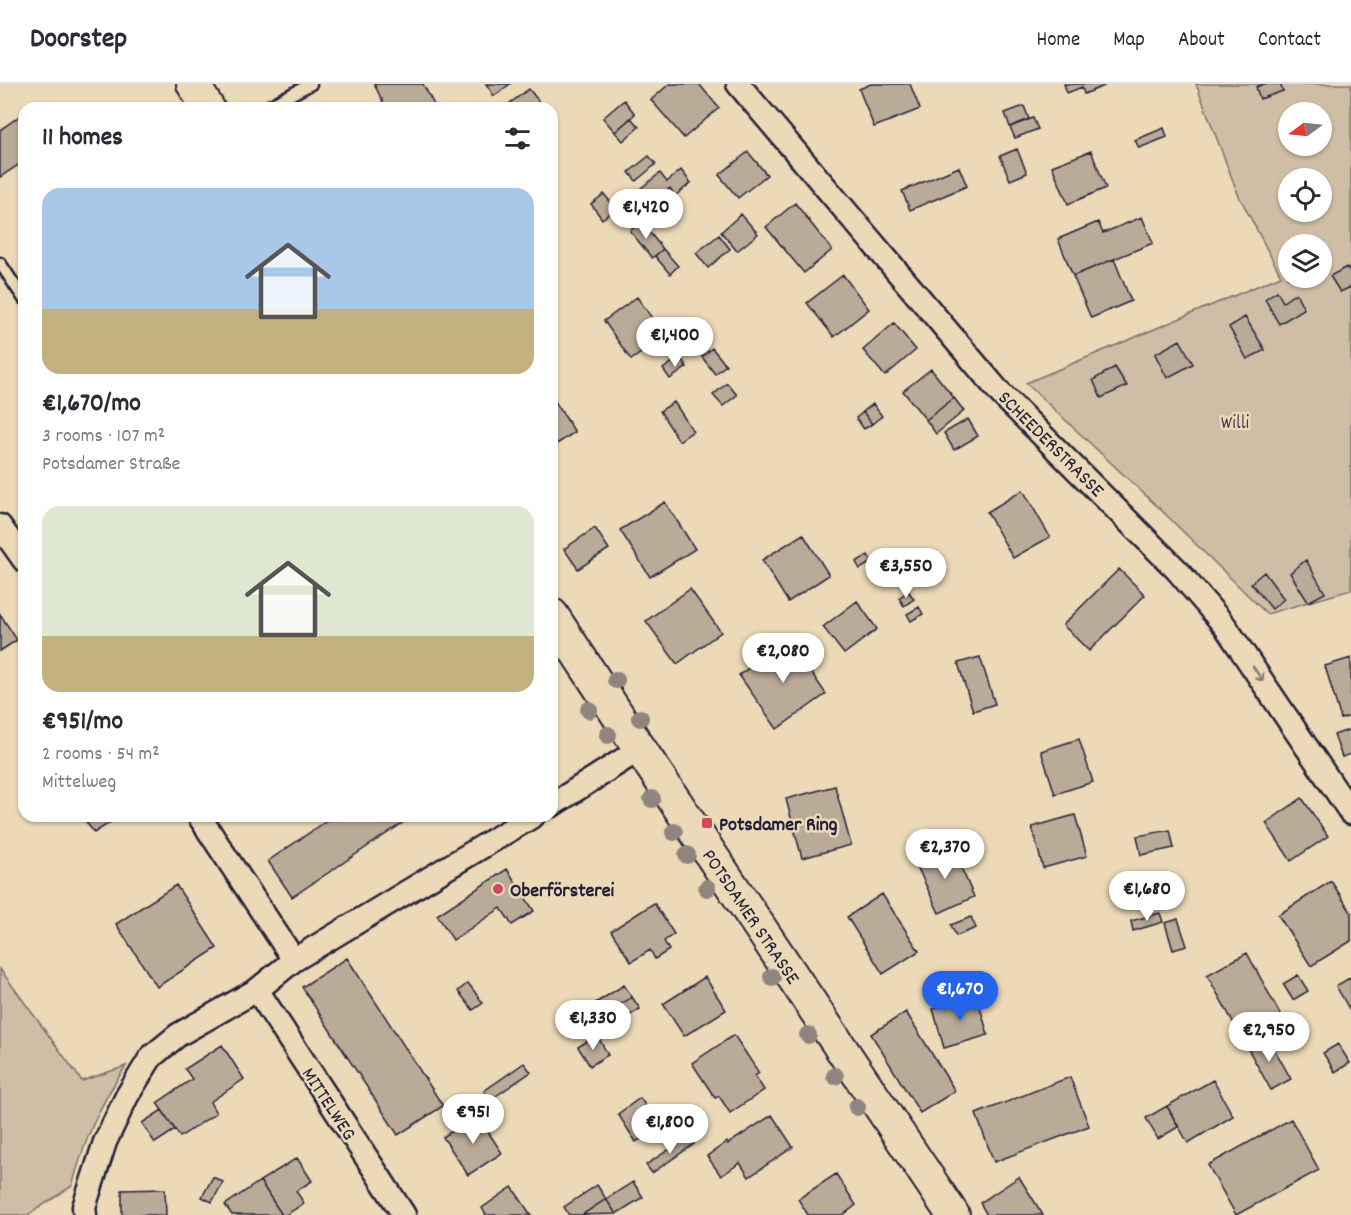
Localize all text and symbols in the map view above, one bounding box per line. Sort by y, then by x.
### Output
text: Doorstep [30,21,127,61]
text: Home [1036,26,1080,56]
text: Map [1113,26,1145,56]
text: About [1178,26,1225,56]
text: Contact [1258,26,1321,56]
north arrow [1278,102,1332,156]
map controls [1278,102,1332,288]
text: 11 homes [42,120,123,157]
icon: filters [501,122,534,155]
button: locate [1278,168,1332,222]
pin: €1,420 [597,189,695,240]
text: €1,420 [622,194,670,222]
icon: home [234,227,342,335]
button: layers [1278,234,1332,288]
pin: €1,400 [626,317,724,368]
text: €1,400 [650,322,700,350]
text: €1,670/mo [42,386,141,423]
street label: SCHEEDERSTRASSE [990,386,1109,505]
park label: Willi [1221,410,1249,438]
text: 3 rooms · 107 m² [42,423,165,451]
text: Potsdamer Straße [42,451,180,479]
icon: home [234,545,342,653]
pin: €3,550 [857,548,955,599]
text: €3,550 [879,553,933,581]
pin: €2,080 [734,633,832,684]
text: €2,080 [756,638,810,666]
one-way arrow [1252,665,1264,682]
text: €951/mo [42,704,123,741]
text: 2 rooms · 54 m² [42,741,160,769]
text: Mittelweg [42,769,116,797]
place label: Potsdamer Ring [719,812,838,840]
marker: Potsdamer Ring [700,816,714,830]
pin: €2,370 [896,829,994,880]
text: €2,370 [919,834,971,862]
street label: POTSDAMER STRASSE [694,844,805,991]
pin: €1,680 [1098,871,1196,922]
text: €1,680 [1123,876,1171,904]
place label: Oberförsterei [510,878,615,906]
marker: Oberförsterei [491,882,505,896]
pin: €1,670 [911,971,1009,1022]
text: €1,670 [936,976,984,1004]
pin: €1,330 [544,1000,642,1051]
text: €1,330 [569,1005,617,1033]
pin: €2,950 [1220,1012,1318,1063]
text: €2,950 [1242,1017,1296,1045]
street label: MITTELWEG [293,1063,362,1147]
pin: €951 [437,1094,509,1145]
text: €951 [456,1099,490,1127]
pin: €1,800 [621,1104,719,1155]
text: €1,800 [645,1109,695,1137]

